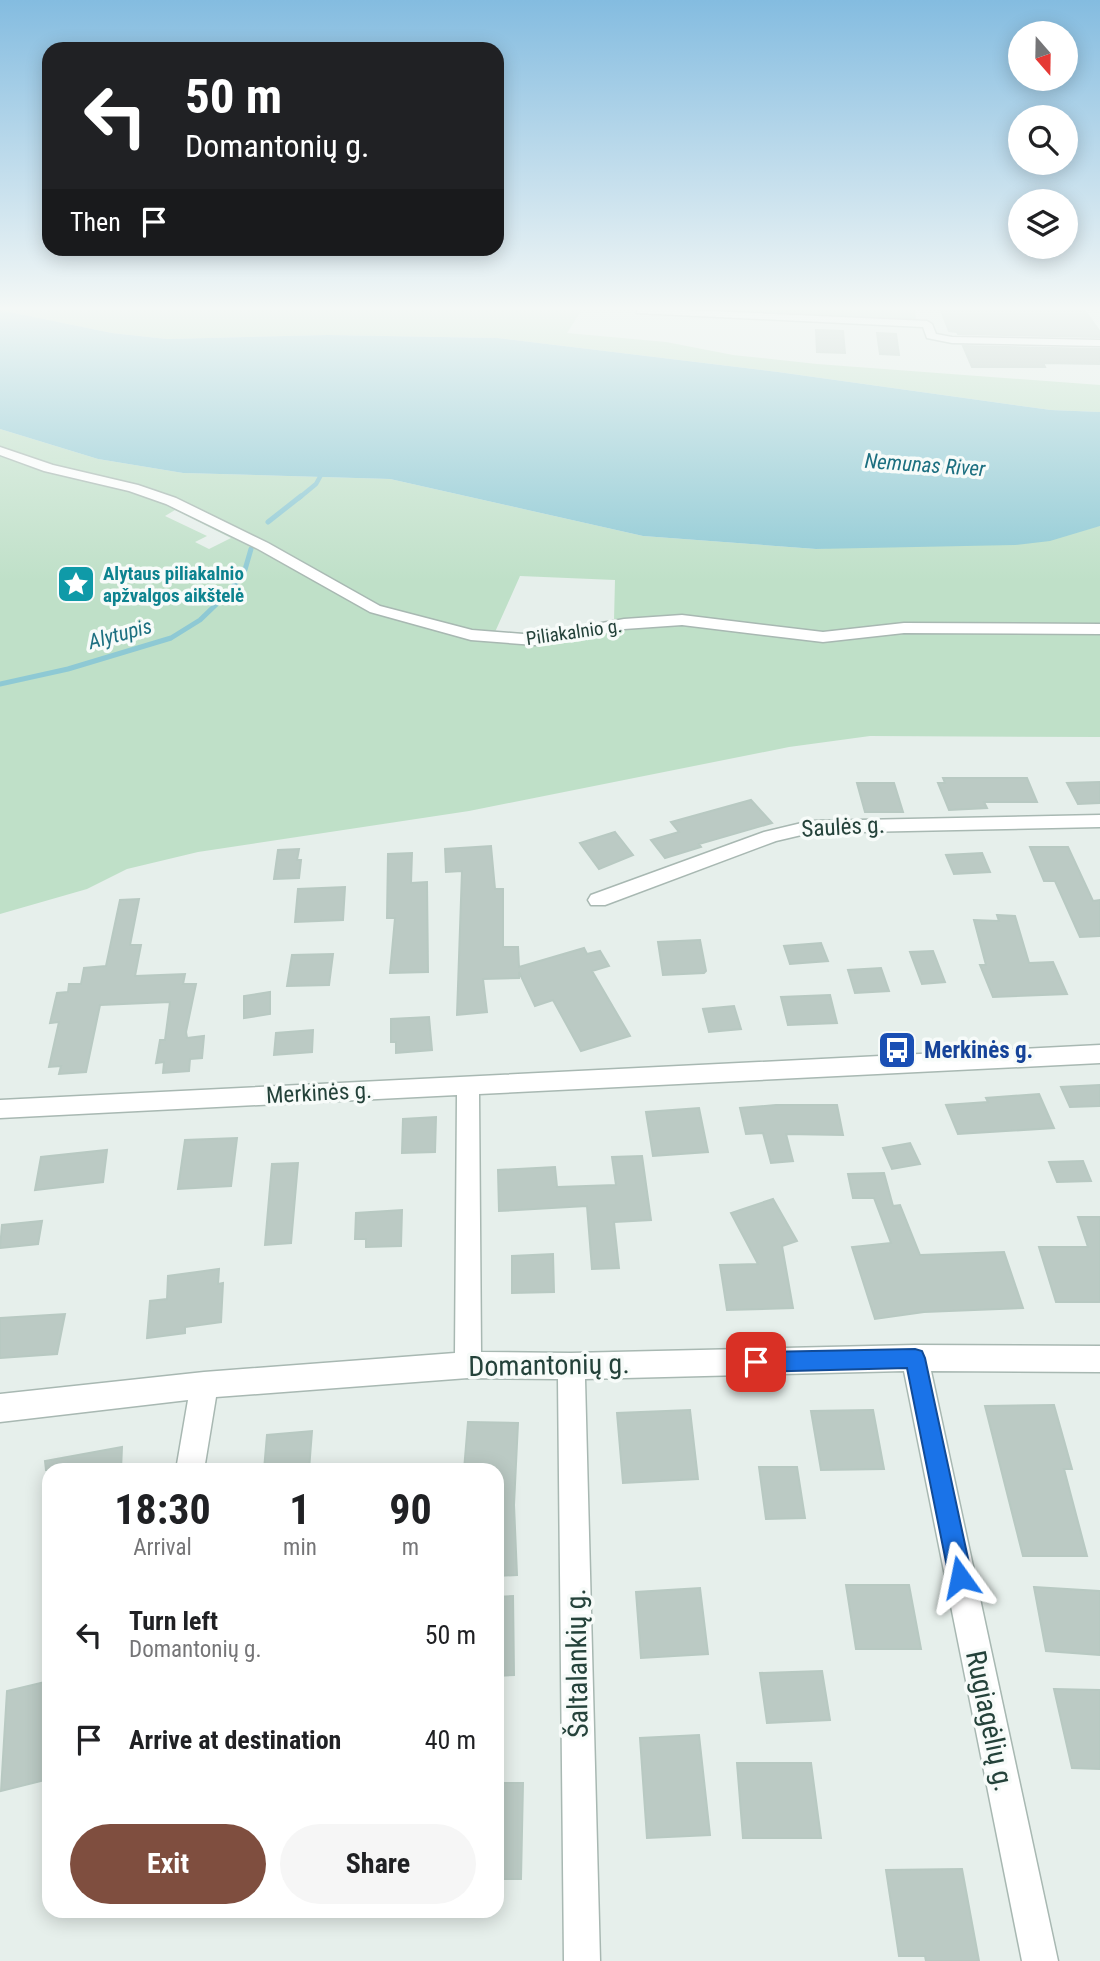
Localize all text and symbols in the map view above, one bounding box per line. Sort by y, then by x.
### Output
north arrow [1008,21,1078,91]
map controls [1008,21,1078,259]
text: 50 m [185,68,282,125]
icon: left [70,70,161,161]
button: search [1008,105,1078,175]
text: Domantonių g. [185,127,369,165]
button: layers [1008,189,1078,259]
icon: arrive [135,203,173,241]
text: Then [70,207,121,237]
water label: Nemunas River [864,449,987,481]
place label: Alytaus piliakalnio apžvalgos aikštelė [103,562,244,607]
place icon: Alytaus piliakalnio apžvalgos aikštelė [55,563,97,605]
water label: Alytupis [85,614,154,654]
street label: Piliakalnio g. [525,614,623,650]
street label: Saulės g. [801,811,885,843]
bus stop icon: Merkinės g. [876,1029,918,1071]
place label: Merkinės g. [924,1037,1033,1064]
street label: Merkinės g. [265,1077,373,1109]
pin [726,1332,786,1392]
icon: arrive [737,1343,775,1381]
street label: Domantonių g. [468,1347,630,1383]
text: 18:30 [114,1485,211,1534]
text: 1 [289,1485,311,1534]
text: 90 [389,1485,432,1534]
text: Arrival [133,1534,192,1561]
text: min [283,1534,317,1561]
text: m [402,1534,419,1561]
position arrow [923,1540,997,1614]
street label: Šaltalankių g. [559,1588,595,1738]
text: Turn left [129,1606,218,1636]
icon: left [70,1616,108,1654]
text: 50 m [425,1620,476,1650]
text: Domantonių g. [129,1636,262,1663]
street label: Rugiagėlių g. [959,1648,1021,1794]
icon: arrive [70,1721,108,1759]
text: Arrive at destination [129,1725,341,1755]
text: 40 m [425,1725,476,1755]
button: Exit [70,1824,266,1904]
button: Share [280,1824,476,1904]

